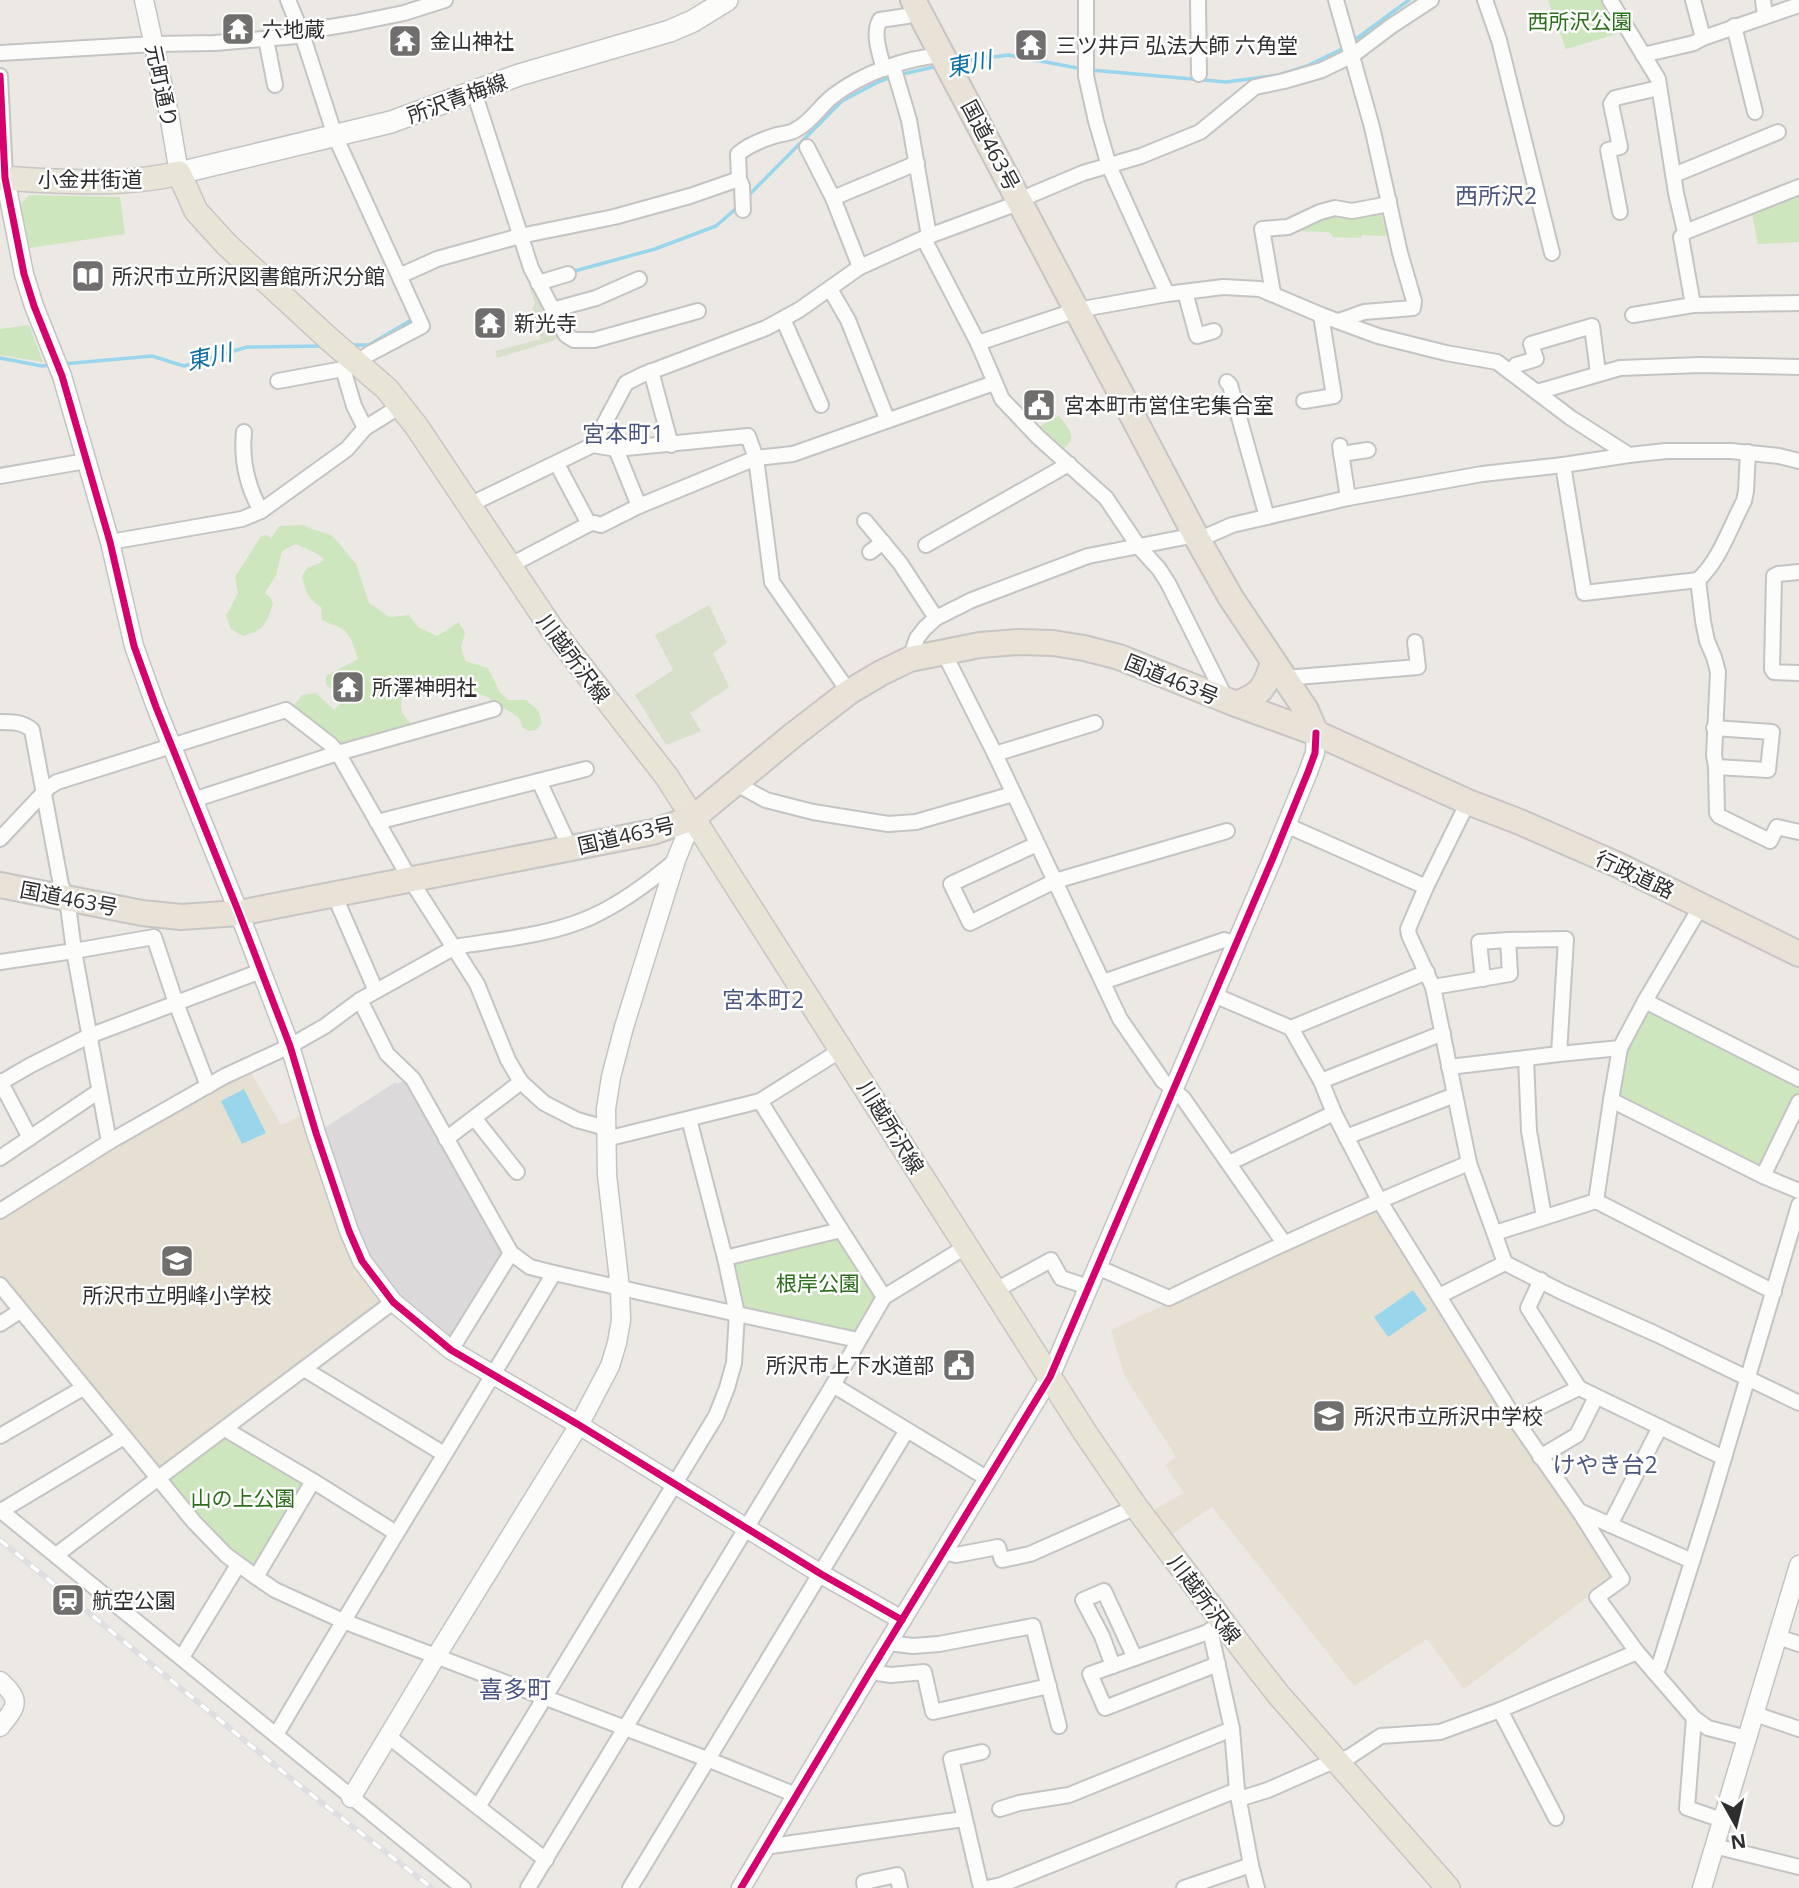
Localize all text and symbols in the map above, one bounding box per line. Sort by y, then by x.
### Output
park label: 西所沢公園 [1528,7,1633,35]
temple icon: 六地蔵 [219,10,257,48]
place label: 六地蔵 [262,15,325,43]
temple icon: 金山神社 [386,22,424,60]
temple icon: 三ツ井戸 弘法大師 六角堂 [1012,26,1050,64]
place label: 金山神社 [430,27,514,55]
place label: 三ツ井戸 弘法大師 六角堂 [1056,31,1298,59]
street label: 元町通り [140,42,184,130]
water label: 東川 [943,42,998,83]
street label: 所沢青梅線 [403,67,511,129]
street label: 国道463号 [955,95,1027,195]
street label: 小金井街道 [38,165,143,193]
district label: 西所沢2 [1455,179,1537,211]
library icon: 所沢市立所沢図書館所沢分館 [69,257,107,295]
place label: 所沢市立所沢図書館所沢分館 [112,262,385,290]
temple icon: 新光寺 [471,304,509,342]
place label: 新光寺 [514,309,577,337]
water label: 東川 [183,335,238,377]
public building icon: 宮本町市営住宅集合室 [1020,386,1058,424]
place label: 宮本町市営住宅集合室 [1064,391,1274,419]
district label: 宮本町1 [582,417,664,449]
street label: 川越所沢線 [531,608,617,708]
street label: 国道463号 [1121,647,1223,711]
temple icon: 所澤神明社 [329,668,367,706]
place label: 所澤神明社 [372,673,477,701]
street label: 国道463号 [575,810,677,860]
street label: 行政道路 [1591,844,1679,904]
street label: 国道463号 [18,875,120,921]
district label: 宮本町2 [722,983,804,1015]
street label: 川越所沢線 [851,1075,931,1179]
school or university icon: 所沢市立明峰小学校 [158,1242,196,1280]
park label: 根岸公園 [776,1269,860,1297]
place label: 所沢市立明峰小学校 [83,1281,272,1309]
public building icon: 所沢市上下水道部 [940,1346,978,1384]
place label: 所沢市上下水道部 [766,1351,934,1379]
school or university icon: 所沢市立所沢中学校 [1310,1397,1348,1435]
place label: 所沢市立所沢中学校 [1354,1402,1543,1430]
district label: けやき台2 [1552,1448,1658,1480]
park label: 山の上公園 [191,1484,296,1512]
street label: 川越所沢線 [1162,1549,1248,1649]
station icon: 航空公園 [49,1581,87,1619]
place label: 航空公園 [92,1586,176,1614]
district label: 喜多町 [479,1672,551,1705]
north arrow [1701,1790,1771,1860]
text: N [1729,1828,1748,1856]

